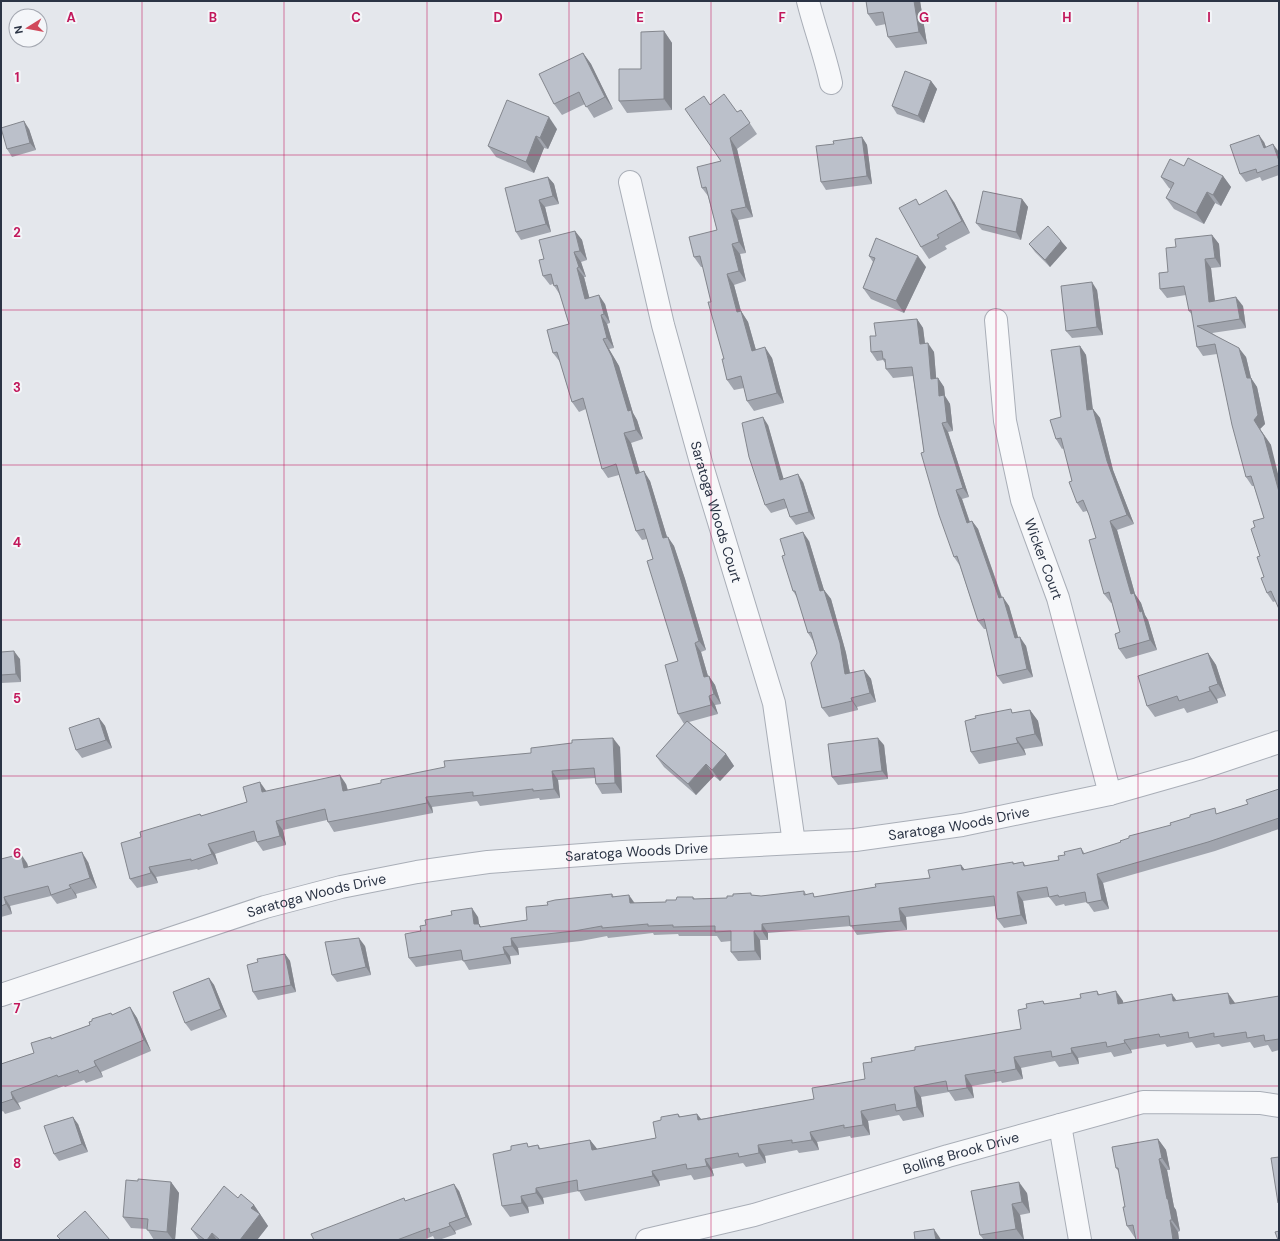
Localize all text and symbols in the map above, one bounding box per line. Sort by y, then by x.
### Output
north arrow [8,8,48,48]
text: A [66,9,76,26]
text: B [209,9,217,26]
text: C [351,9,361,26]
text: D [493,9,503,26]
text: E [636,9,644,26]
text: F [778,9,786,26]
text: G [919,9,929,26]
text: H [1062,9,1072,26]
text: I [1207,9,1211,26]
text: N [11,25,26,35]
text: 1 [15,69,19,86]
text: 2 [13,224,21,241]
text: 3 [13,379,21,396]
street label: Saratoga Woods Court [687,439,746,585]
street label: Wicker Court [1020,516,1067,602]
text: 4 [13,534,21,551]
text: 5 [13,690,21,707]
street label: Saratoga Woods Drive [887,802,1031,844]
street label: Saratoga Woods Drive [565,839,709,865]
text: 6 [13,845,21,862]
street label: Saratoga Woods Drive [244,869,388,921]
text: 7 [14,1000,21,1017]
street label: Bolling Brook Drive [901,1128,1021,1178]
text: 8 [13,1155,21,1172]

